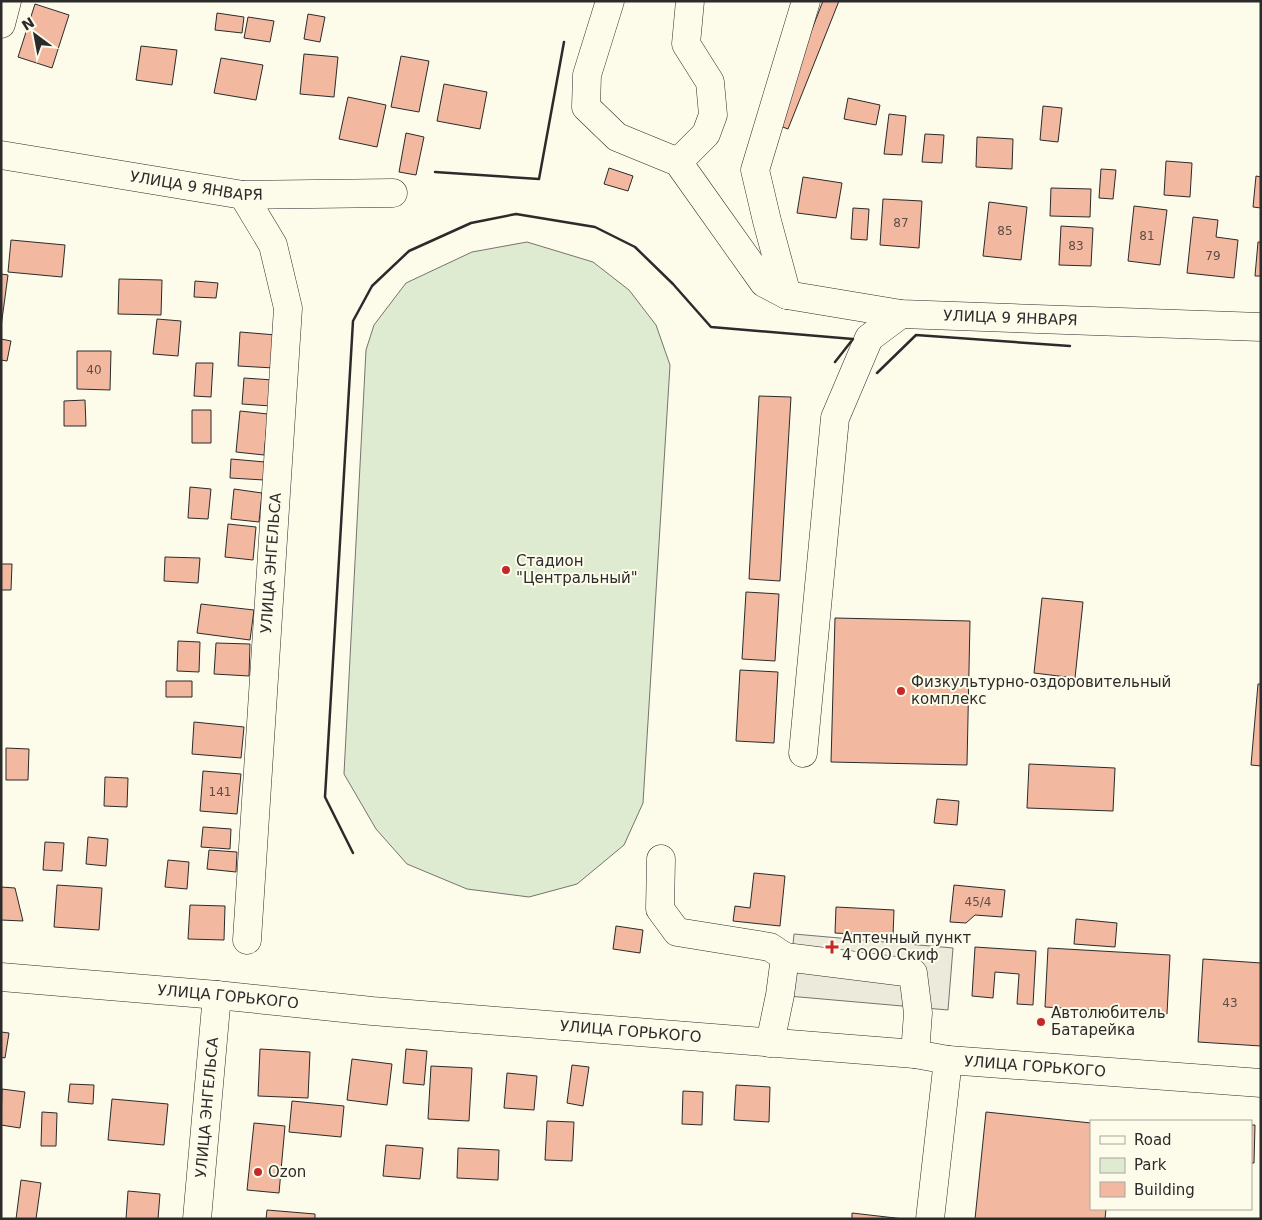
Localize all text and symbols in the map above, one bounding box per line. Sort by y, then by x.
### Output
north arrow [10,10,60,60]
text: N [19,14,37,34]
street label: УЛИЦА 9 ЯНВАРЯ [129,167,263,204]
house number: 87 [893,216,909,230]
house number: 85 [997,224,1013,238]
house number: 81 [1139,229,1155,243]
house number: 83 [1068,239,1084,253]
house number: 79 [1205,249,1221,263]
street label: УЛИЦА 9 ЯНВАРЯ [943,307,1078,329]
house number: 40 [86,363,102,377]
street label: УЛИЦА ЭНГЕЛЬСА [257,491,285,634]
place label: Стадион "Центральный" [516,552,638,587]
marker: Стадион "Центральный" [500,564,512,576]
place label: Физкультурно-оздоровительный комплекс [911,673,1171,708]
marker: Физкультурно-оздоровительный комплекс [895,685,907,697]
house number: 141 [209,785,231,799]
house number: 45/4 [965,895,991,909]
place label: Аптечный пункт 4 ООО Скиф [842,929,972,964]
marker: Аптечный пункт 4 ООО Скиф [826,941,838,953]
street label: УЛИЦА ГОРЬКОГО [157,981,300,1012]
house number: 43 [1222,996,1238,1010]
place label: Автолюбитель Батарейка [1051,1004,1166,1039]
marker: Автолюбитель Батарейка [1035,1016,1047,1028]
street label: УЛИЦА ГОРЬКОГО [559,1017,702,1046]
street label: УЛИЦА ЭНГЕЛЬСА [192,1036,222,1179]
street label: УЛИЦА ГОРЬКОГО [963,1052,1106,1081]
legend [1090,1120,1252,1210]
text: Road [1134,1131,1172,1149]
text: Park [1134,1156,1167,1174]
place label: Ozon [268,1163,306,1181]
marker: Ozon [252,1166,264,1178]
text: Building [1134,1181,1195,1199]

